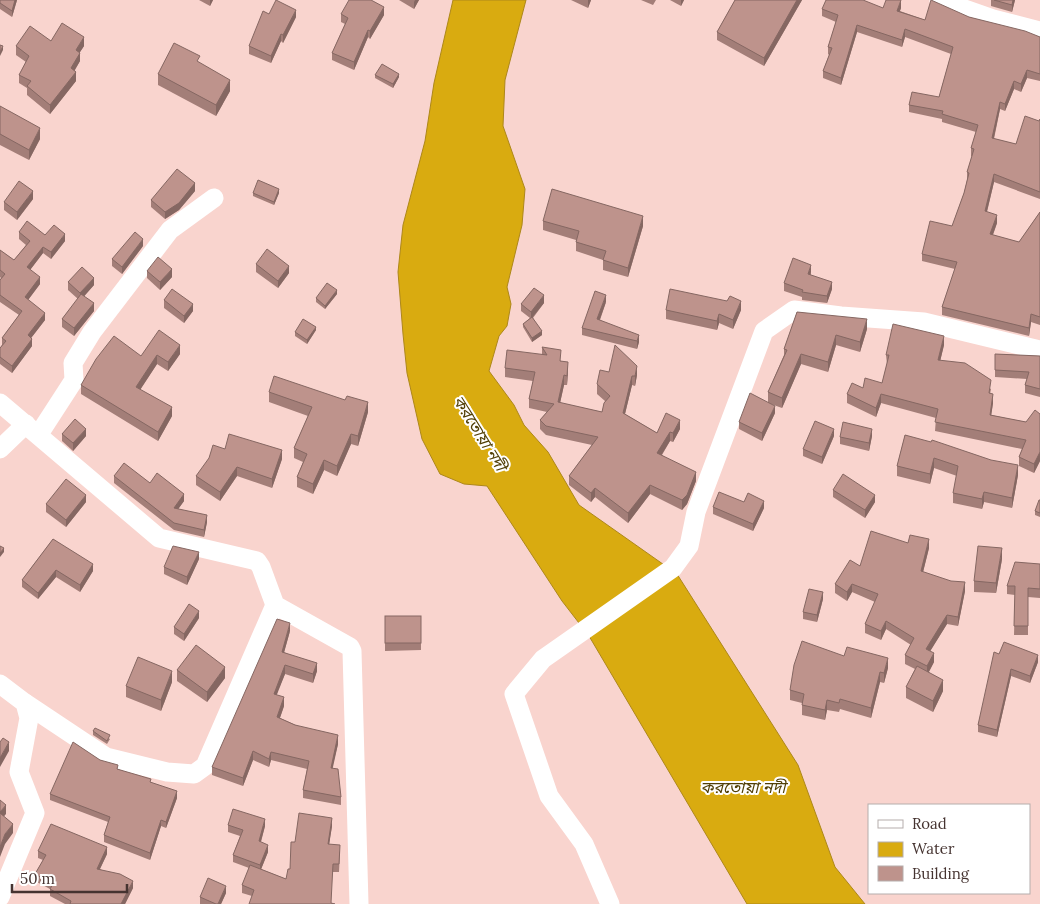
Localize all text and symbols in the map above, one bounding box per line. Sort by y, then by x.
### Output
water label: করতোয়া নদী [449,392,512,477]
water label: করতোয়া নদী [700,777,788,797]
legend [868,804,1030,894]
text: Road [912,814,947,833]
text: Water [912,839,955,858]
scale bar [12,862,128,894]
text: Building [912,864,970,883]
text: 50 m [20,869,55,888]

